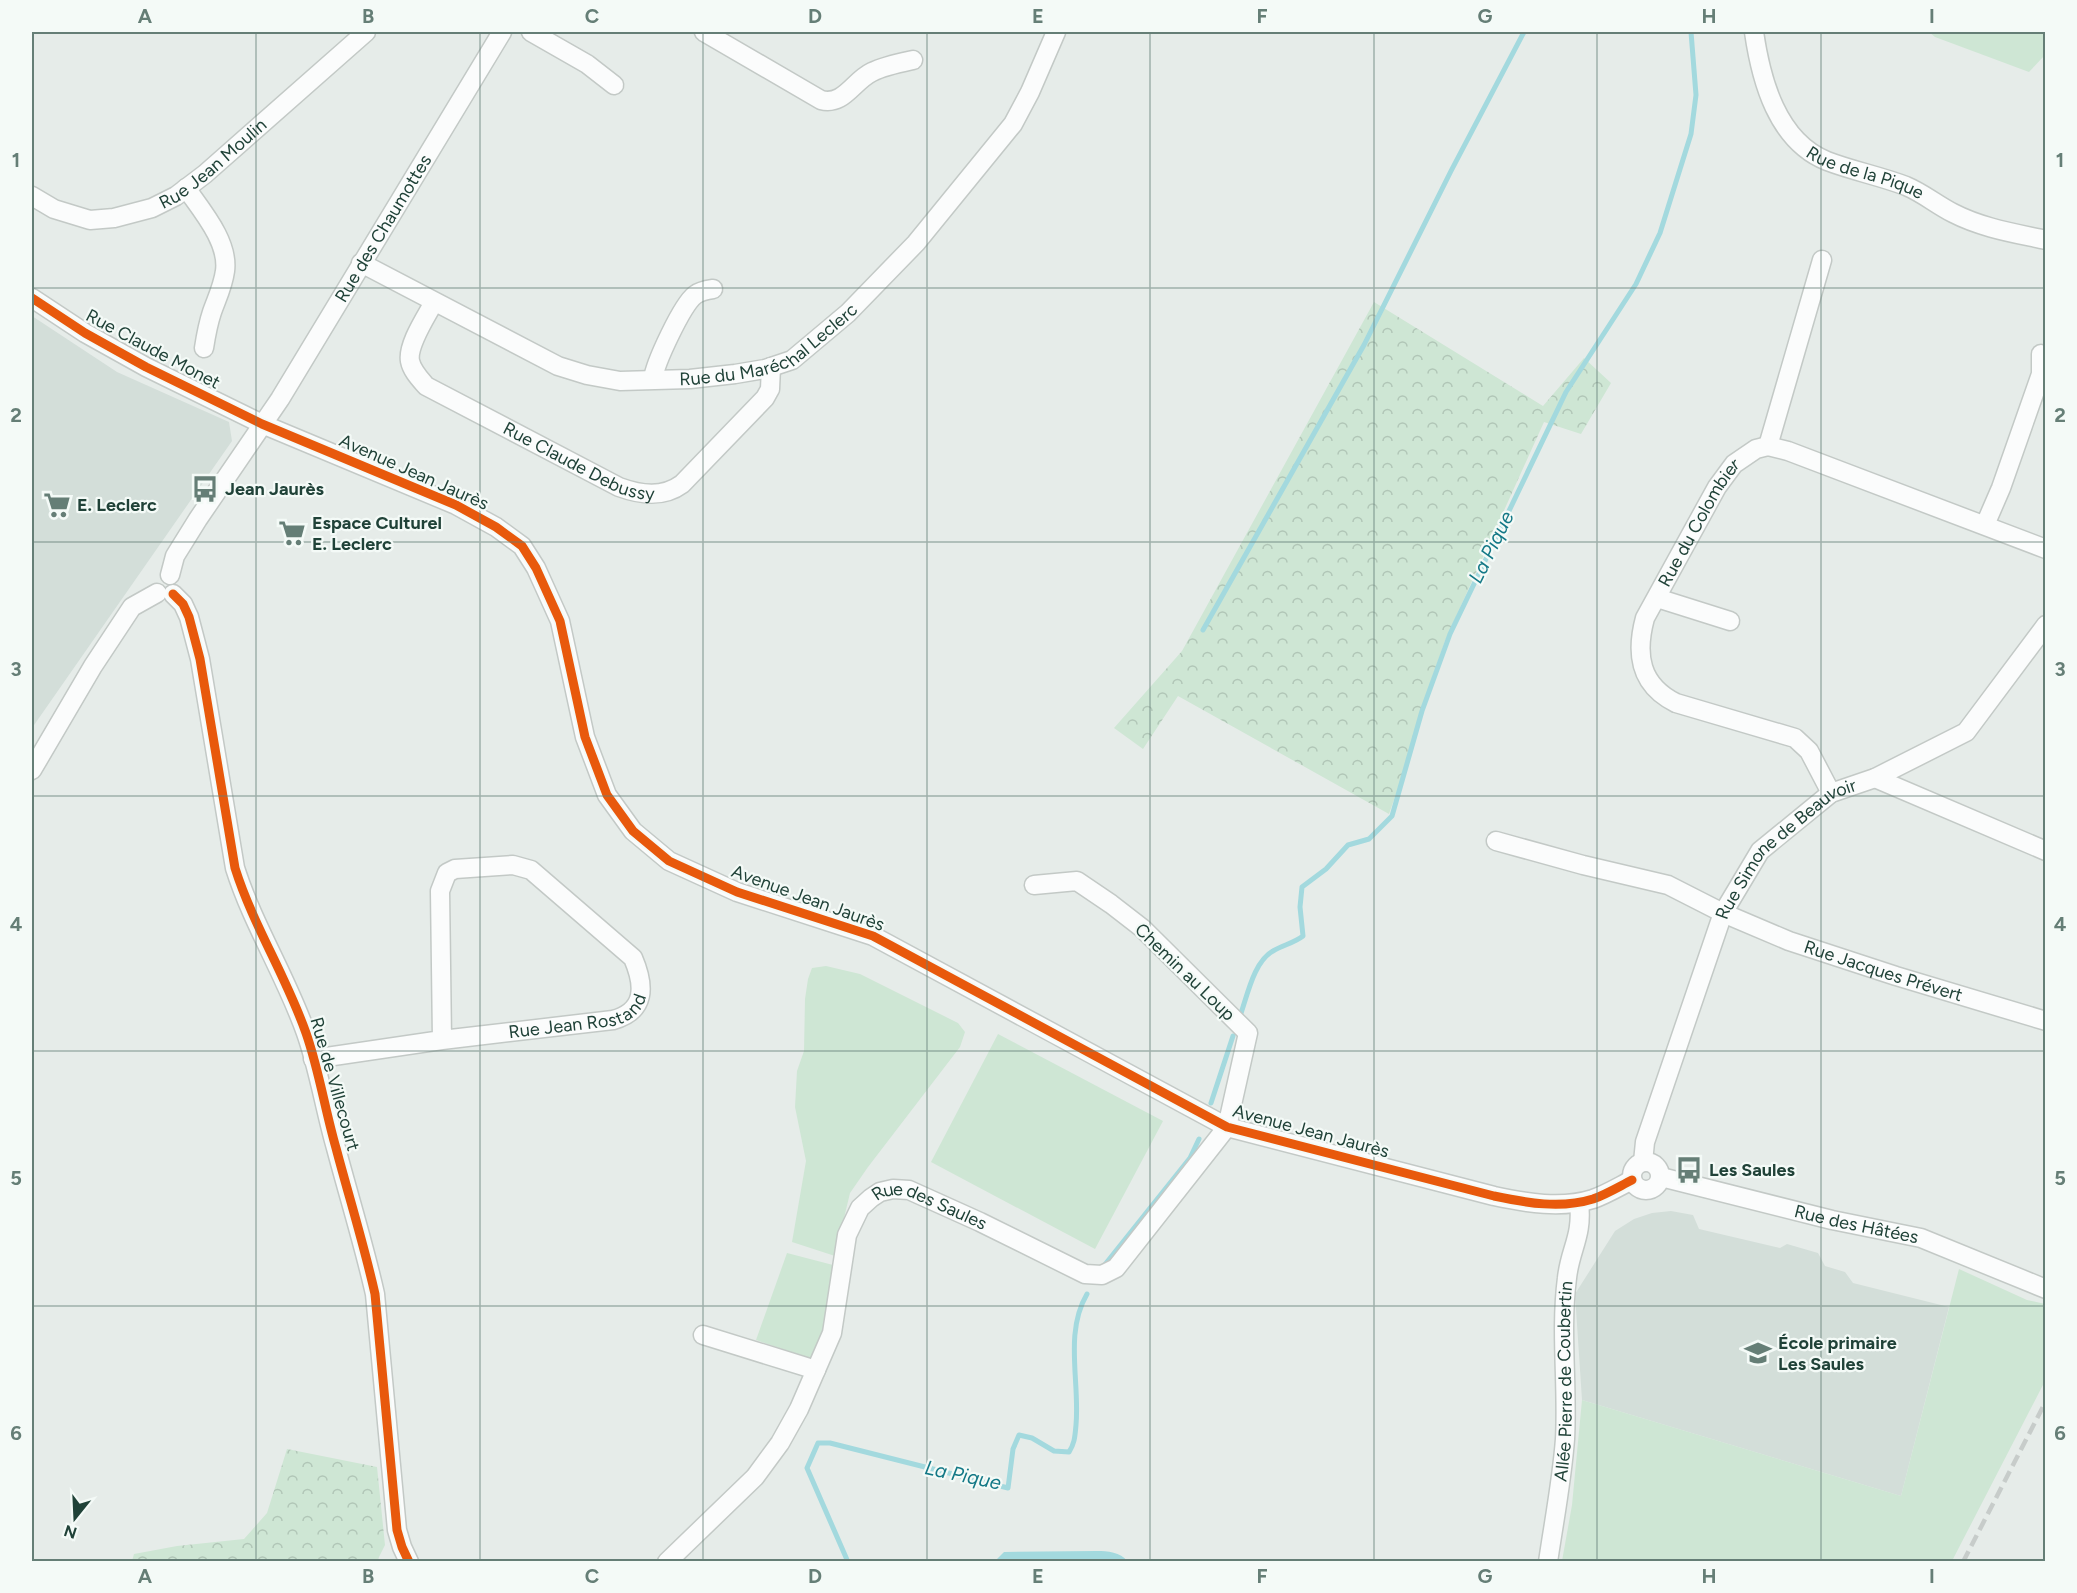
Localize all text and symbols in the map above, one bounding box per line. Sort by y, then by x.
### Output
text: A [138,4,153,28]
text: B [362,4,374,28]
text: C [585,4,599,28]
text: D [808,4,822,28]
text: E [1032,4,1044,28]
text: F [1256,4,1268,28]
text: G [1478,4,1493,28]
text: H [1702,4,1717,28]
text: I [1929,4,1935,28]
street label: Rue Jean Moulin [155,114,271,214]
street label: Rue de la Pique [1802,141,1928,204]
text: 1 [12,148,20,172]
text: 1 [2056,148,2064,172]
street label: Rue des Chaumottes [330,150,436,306]
street label: Rue du Maréchal Leclerc [679,299,862,390]
street label: Rue Claude Monet [82,304,224,394]
text: 2 [10,403,22,427]
text: 2 [2054,403,2066,427]
street label: Rue Claude Debussy [499,417,655,505]
street label: Avenue Jean Jaurès [336,429,492,515]
street label: Rue du Colombier [1653,453,1743,591]
bus stop icon: Jean Jaurès [190,474,220,504]
place label: Jean Jaurès [225,478,325,500]
supermarket icon: E. Leclerc [42,490,72,520]
place label: E. Leclerc [77,494,157,516]
water label: La Pique [1463,507,1519,587]
place label: Espace Culturel E. Leclerc [312,512,442,555]
supermarket icon: Espace Culturel E. Leclerc [277,518,307,548]
text: 3 [10,657,22,681]
text: 3 [2054,657,2066,681]
street label: Rue Simone de Beauvoir [1711,774,1859,922]
street label: Avenue Jean Jaurès [729,860,887,936]
text: 4 [10,912,23,936]
text: 4 [2054,912,2067,936]
street label: Chemin au Loup [1130,919,1240,1025]
street label: Rue Jacques Prévert [1801,936,1965,1006]
street label: Rue Jean Rostand [507,991,651,1043]
street label: Rue de Villecourt [305,1015,365,1154]
street label: Avenue Jean Jaurès [1230,1100,1392,1162]
bus stop icon: Les Saules [1674,1155,1704,1185]
place label: Les Saules [1709,1159,1795,1181]
text: 5 [10,1166,22,1190]
text: 5 [2054,1166,2066,1190]
street label: Rue des Saules [867,1178,990,1235]
street label: Rue des Hâtées [1792,1200,1920,1248]
street label: Allée Pierre de Coubertin [1550,1280,1578,1483]
place label: École primaire Les Saules [1778,1332,1897,1375]
school or university icon: École primaire Les Saules [1743,1338,1773,1368]
text: 6 [10,1421,22,1445]
text: 6 [2054,1421,2066,1445]
water label: La Pique [923,1455,1003,1495]
north arrow [45,1488,105,1548]
text: N [62,1521,79,1543]
text: A [138,1564,153,1588]
text: B [362,1564,374,1588]
text: C [585,1564,599,1588]
text: D [808,1564,822,1588]
text: E [1032,1564,1044,1588]
text: F [1256,1564,1268,1588]
text: G [1478,1564,1493,1588]
text: H [1702,1564,1717,1588]
text: I [1929,1564,1935,1588]

